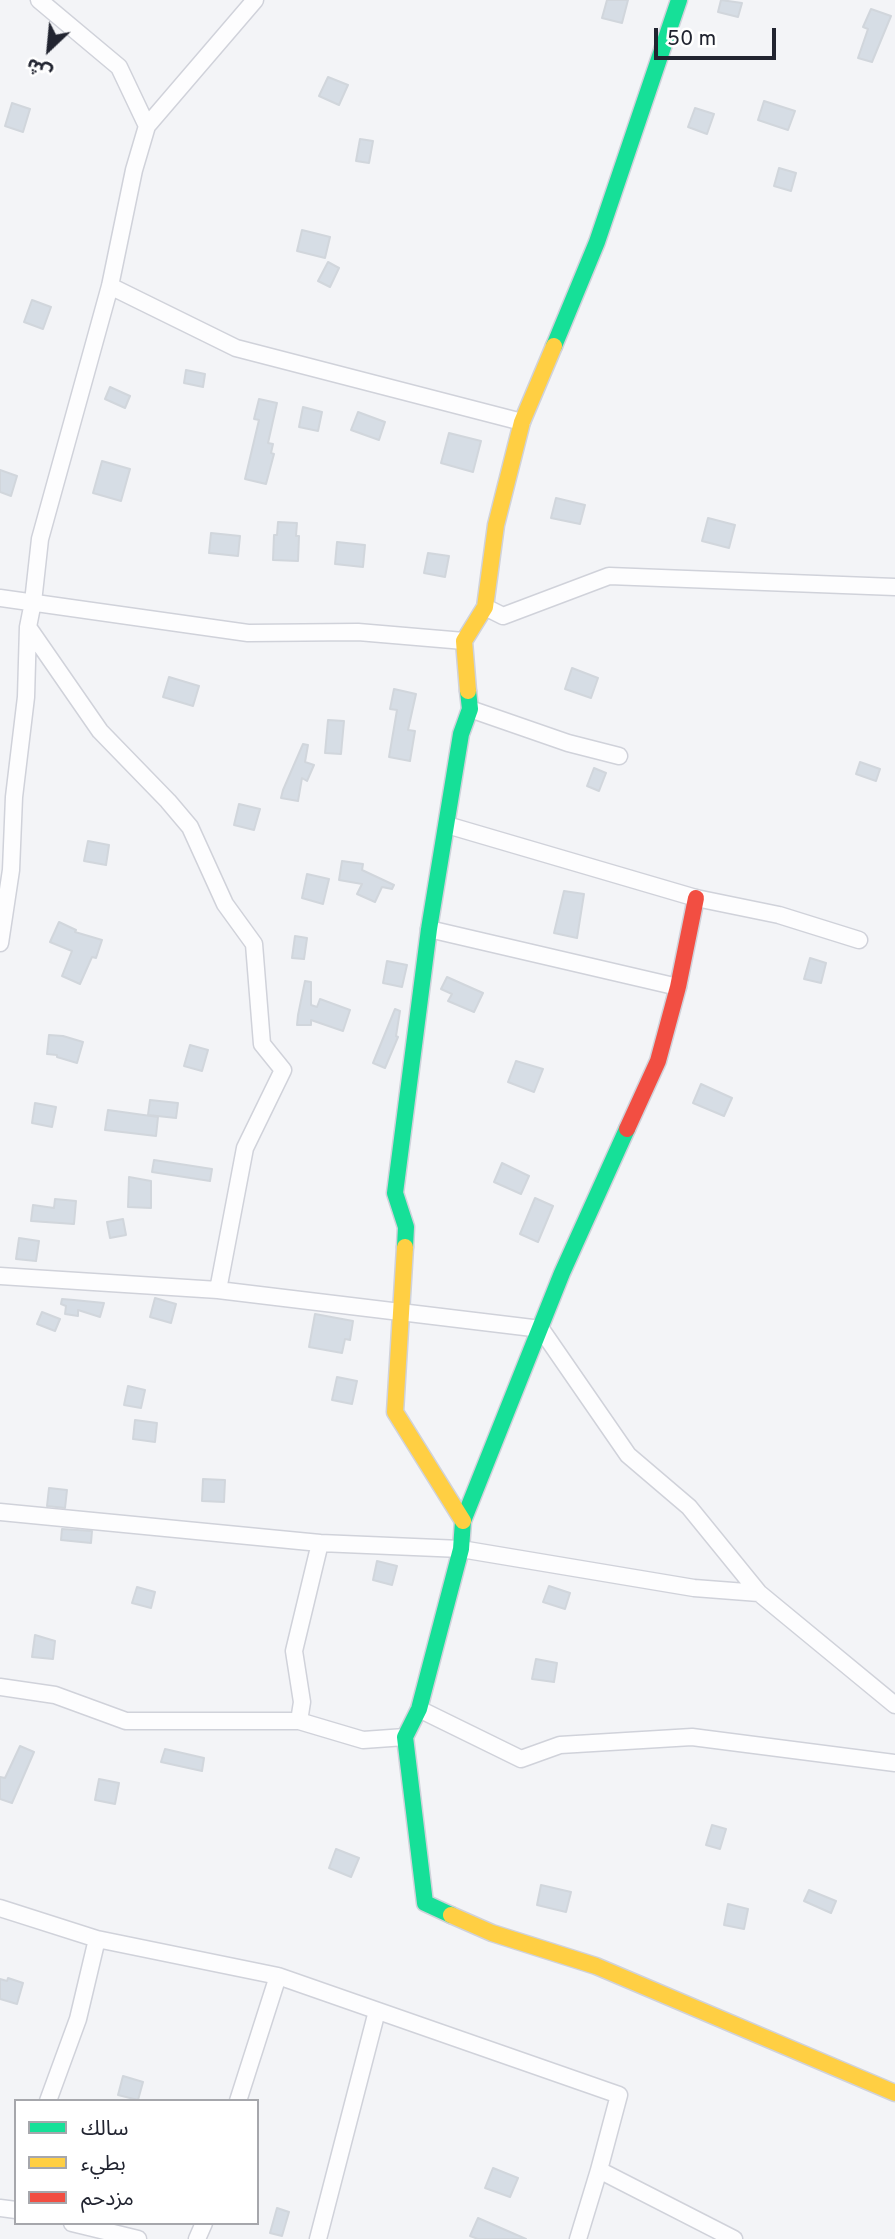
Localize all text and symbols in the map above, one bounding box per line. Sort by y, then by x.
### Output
north arrow [14,14,84,84]
scale bar [657,14,780,58]
text: 50 m [667,26,716,53]
text: ش [23,51,57,84]
legend [14,2099,259,2225]
text: سالك [81,2116,128,2143]
text: بطيء [81,2151,126,2178]
text: مزدحم [81,2186,134,2213]

